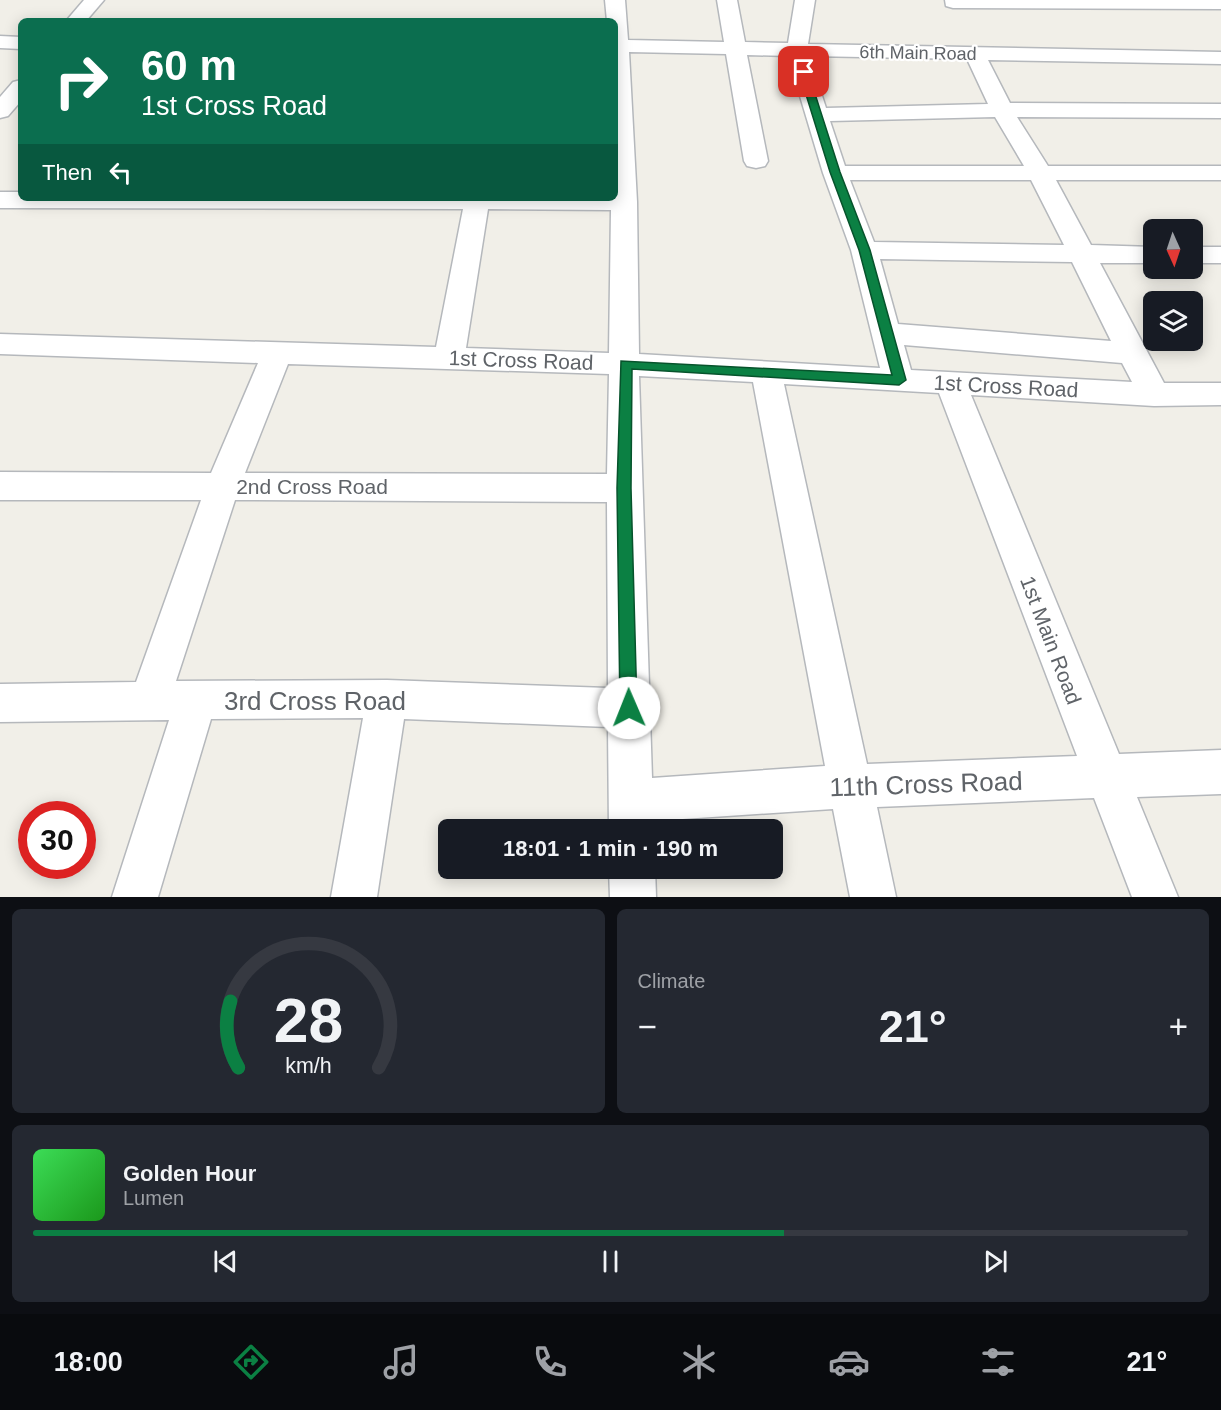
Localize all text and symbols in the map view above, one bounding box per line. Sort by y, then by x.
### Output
icon: right [42,42,120,120]
text: 60 m [141,42,237,89]
street label: 6th Main Road [859,42,977,64]
pin [778,46,829,97]
icon: arrive [787,55,820,88]
text: 1st Cross Road [141,91,327,121]
icon: left [104,156,137,189]
text: Then [42,160,92,185]
north arrow [1143,219,1203,279]
map controls [1143,219,1203,351]
button: layers [1143,291,1203,351]
street label: 1st Cross Road [448,346,594,374]
street label: 1st Cross Road [933,371,1079,401]
street label: 2nd Cross Road [236,475,388,498]
street label: 1st Main Road [1016,573,1086,707]
position arrow [597,676,661,740]
street label: 3rd Cross Road [224,686,406,716]
street label: 11th Cross Road [829,766,1023,802]
speed limit sign: 30 [18,801,96,879]
text: 18:01 · 1 min · 190 m [503,836,718,861]
text: Climate [638,970,705,992]
text: 28 [274,986,343,1055]
text: 21° [879,1001,947,1052]
text: − [638,1008,657,1045]
text: + [1169,1008,1188,1045]
text: km/h [285,1054,331,1078]
text: Golden Hour [123,1161,256,1186]
text: Lumen [123,1187,184,1209]
icon: previous [209,1245,242,1278]
icon: pause [594,1245,627,1278]
icon: next [979,1245,1012,1278]
icon: directions [230,1341,272,1383]
icon: music [380,1341,422,1383]
icon: phone [529,1341,571,1383]
icon: climate [678,1341,720,1383]
icon: car [828,1341,870,1383]
icon: filters [977,1341,1019,1383]
text: 18:00 [54,1347,123,1377]
text: 21° [1126,1347,1167,1377]

